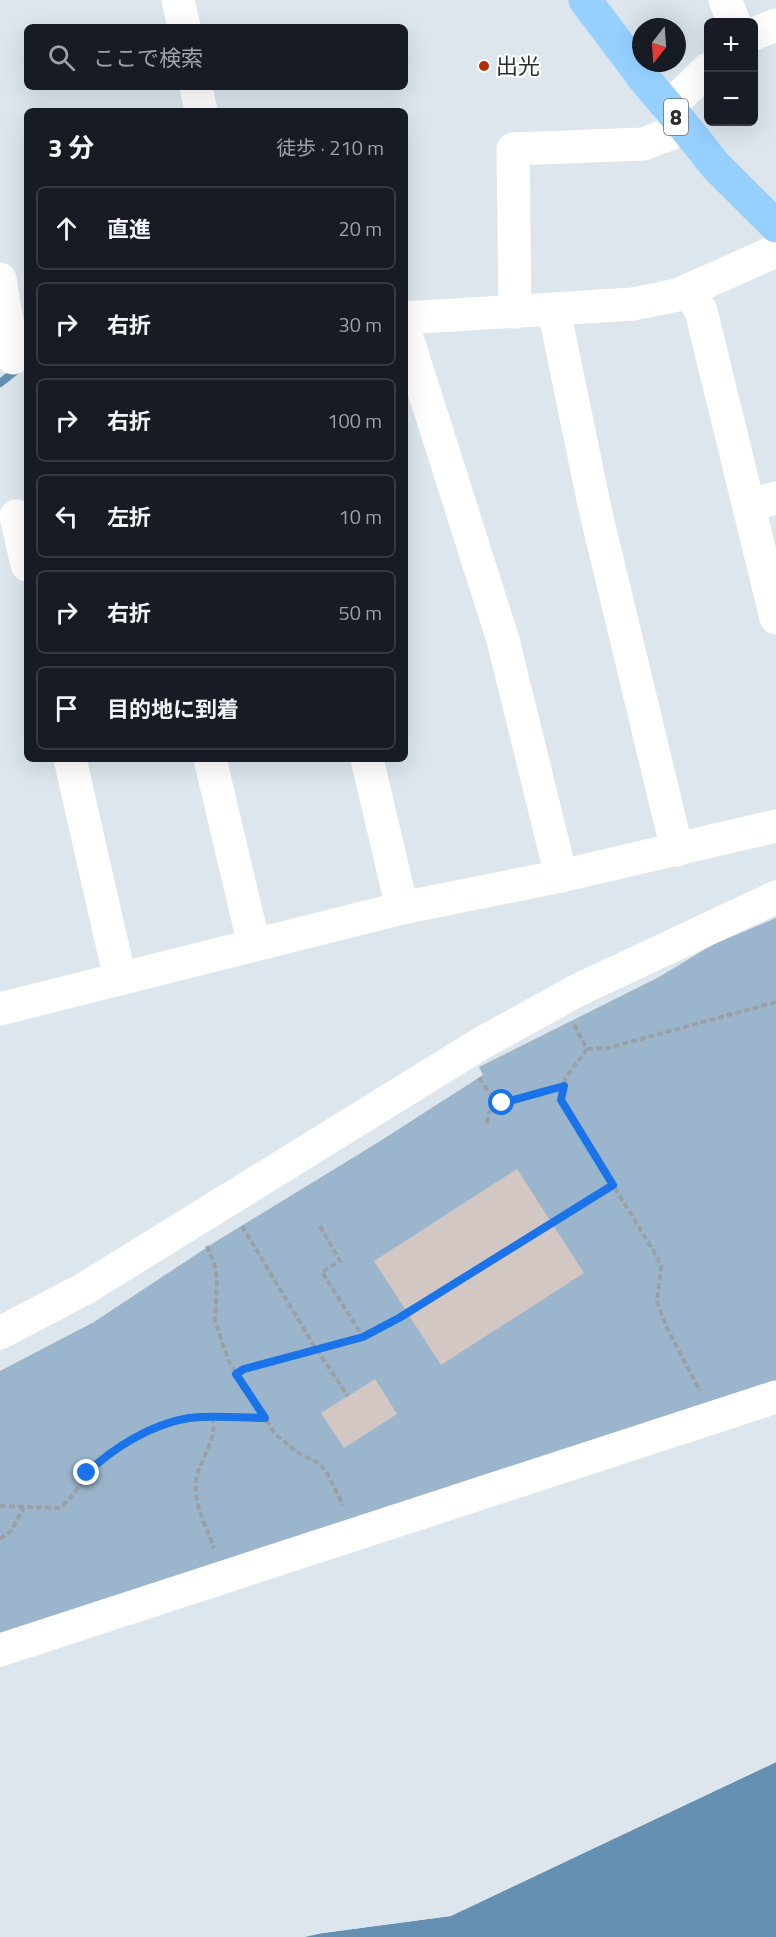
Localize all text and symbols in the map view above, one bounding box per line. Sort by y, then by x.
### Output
north arrow [632,18,686,72]
map controls [704,18,758,126]
button: + [704,18,758,72]
search box [24,24,408,90]
icon: search [45,41,78,74]
text: ここで検索 [93,41,203,75]
place label: 出光 [496,49,540,83]
marker: 出光 [477,59,491,73]
button: − [704,72,758,126]
road number: 8 [664,99,688,135]
text: 3 分 [48,128,94,167]
text: 徒歩 · 210 m [276,132,384,163]
icon: ahead [50,212,83,245]
text: 直進 [107,212,151,246]
text: 20 m [338,213,382,244]
icon: right [50,308,83,341]
text: 右折 [107,308,151,342]
text: 30 m [338,309,382,340]
icon: right [50,404,83,437]
text: 右折 [107,404,151,438]
text: 100 m [327,405,382,436]
icon: left [50,500,83,533]
text: 左折 [107,500,151,534]
text: 10 m [338,501,382,532]
icon: right [50,596,83,629]
text: 右折 [107,596,151,630]
text: 50 m [338,597,382,628]
icon: arrive [50,692,83,725]
text: 目的地に到着 [107,692,239,726]
route start [488,1089,514,1115]
route end [73,1459,99,1485]

